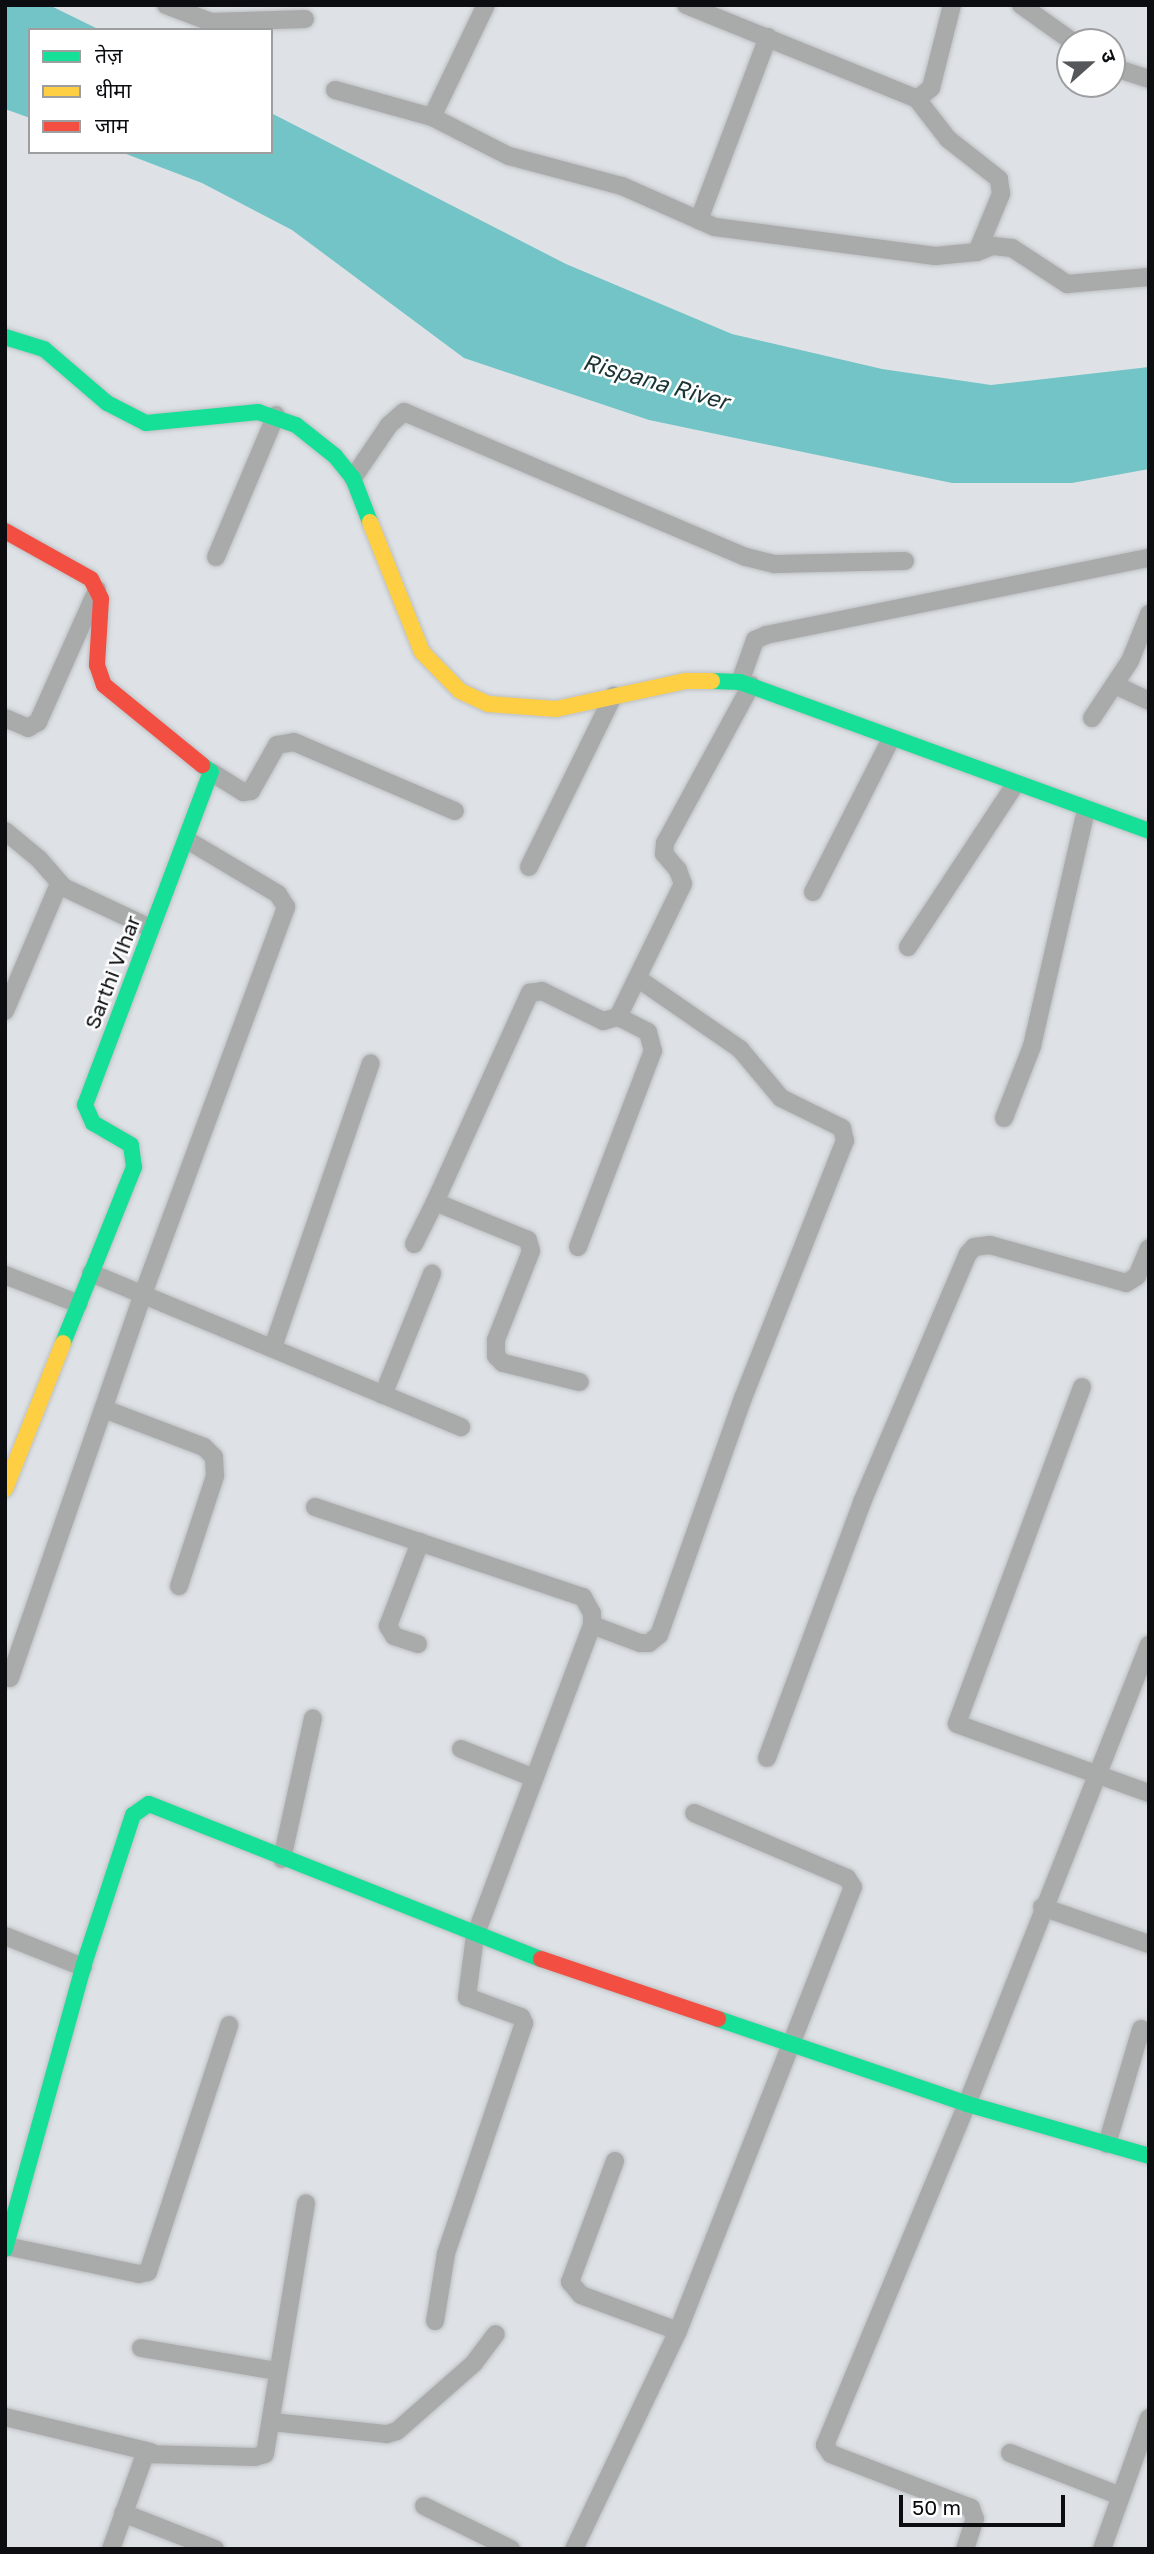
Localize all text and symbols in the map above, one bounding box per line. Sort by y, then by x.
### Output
legend [28,28,273,154]
north arrow [1056,28,1126,98]
text: तेज़ [95,42,123,68]
text: उ [1096,47,1122,65]
text: धीमा [95,77,131,103]
text: जाम [95,112,129,138]
water label: Rispana River [580,347,732,415]
street label: Sarthi VIhar [79,912,145,1032]
scale bar [902,2480,1068,2524]
text: 50 m [912,2494,961,2520]

